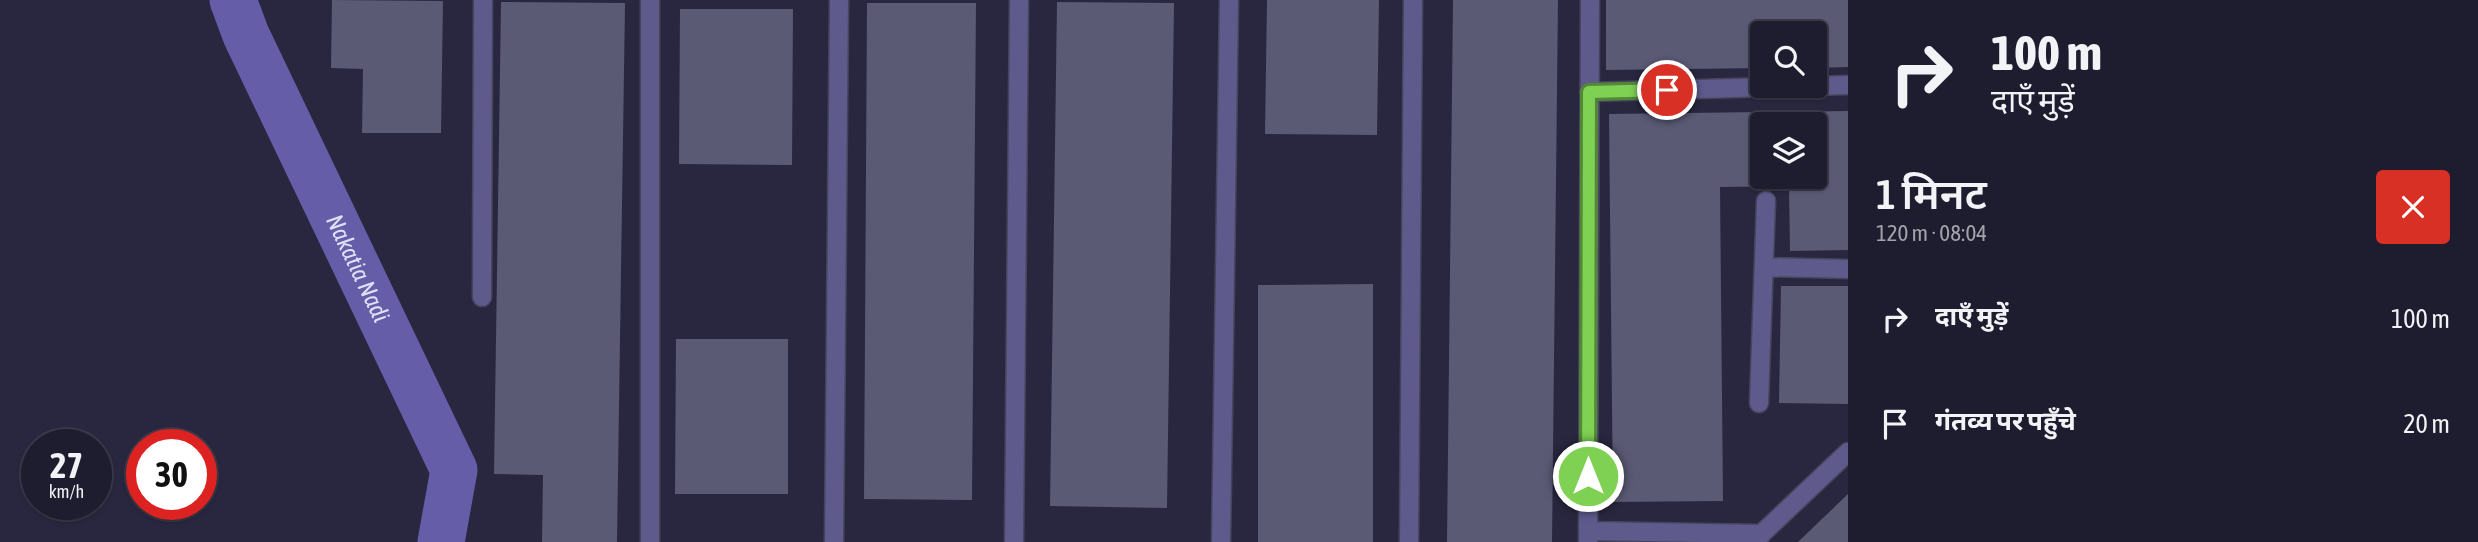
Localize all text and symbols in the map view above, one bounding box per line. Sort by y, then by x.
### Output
map controls [1750,21,1827,189]
button: search [1750,21,1827,98]
text: 100 m [1991,24,2102,80]
icon: right [1876,28,1967,119]
pin [1637,60,1697,120]
icon: arrive [1648,71,1686,109]
text: दाएँ मुड़ें [1991,82,2075,119]
button: layers [1750,112,1827,189]
text: 1 मिनट [1876,170,1987,218]
button: close [2376,170,2450,244]
water label: Nakatia Nadi [321,210,395,326]
text: 120 m · 08:04 [1876,220,1987,246]
icon: right [1876,300,1914,338]
text: दाएँ मुड़ें [1935,301,2008,331]
text: 100 m [2391,304,2450,334]
icon: arrive [1876,405,1914,443]
text: गंतव्य पर पहुँचे [1935,406,2076,436]
text: 20 m [2403,409,2450,439]
speed limit sign: 30 [126,429,217,520]
position arrow [1551,439,1625,513]
text: 27 [50,445,83,485]
text: km/h [49,481,84,502]

